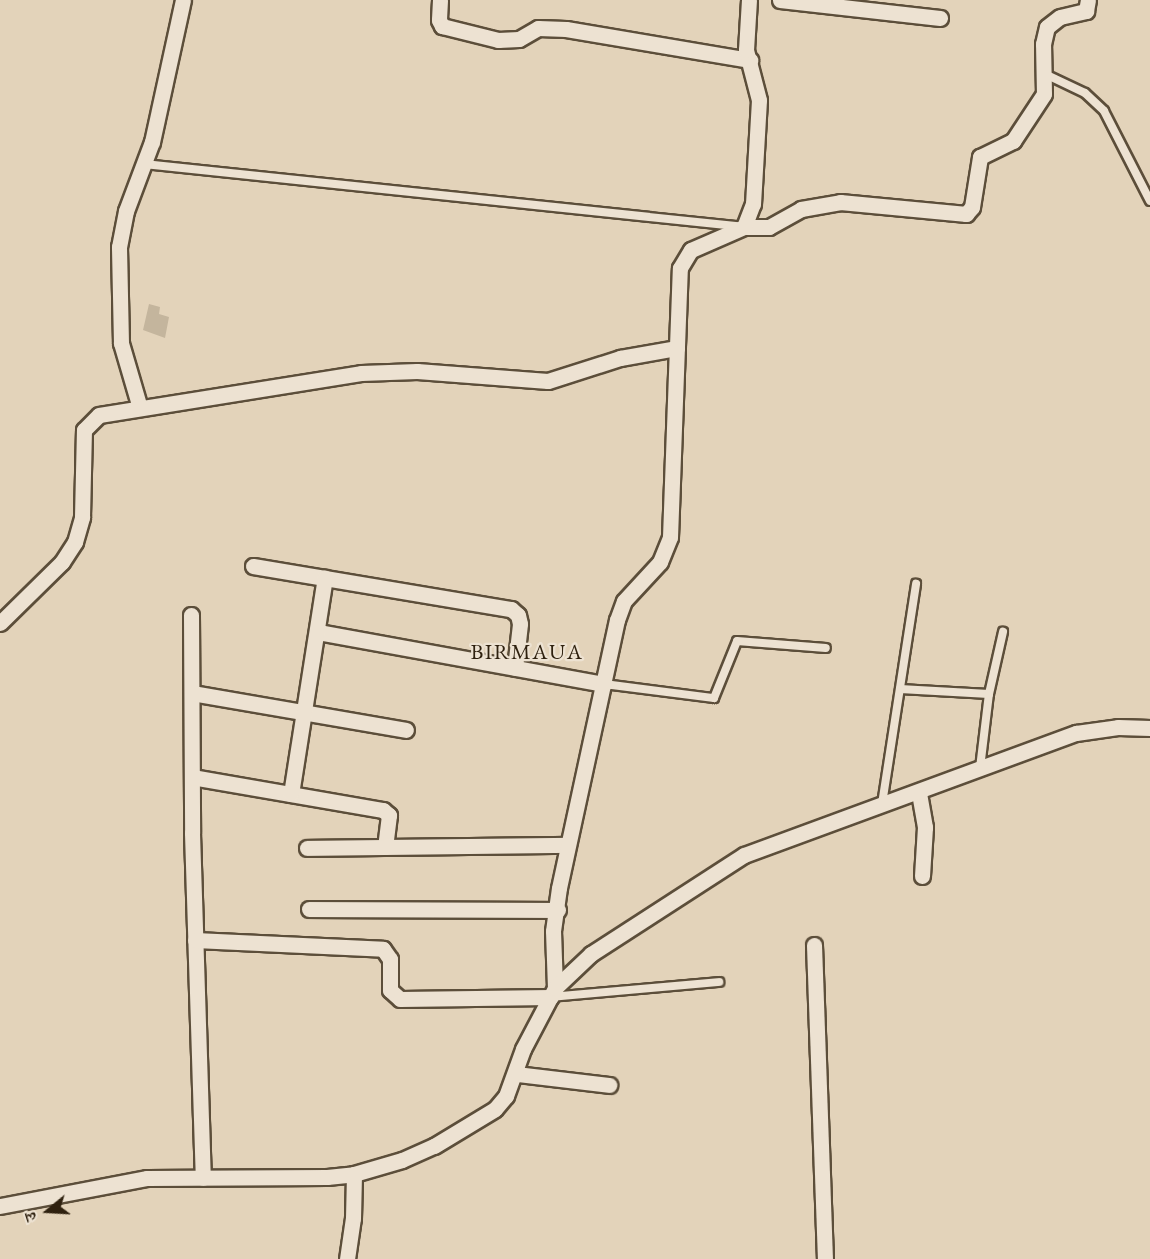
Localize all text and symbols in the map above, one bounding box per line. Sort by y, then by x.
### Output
district label: BIRMAUA [470,639,584,665]
north arrow [18,1181,78,1241]
text: उ [19,1210,42,1224]

